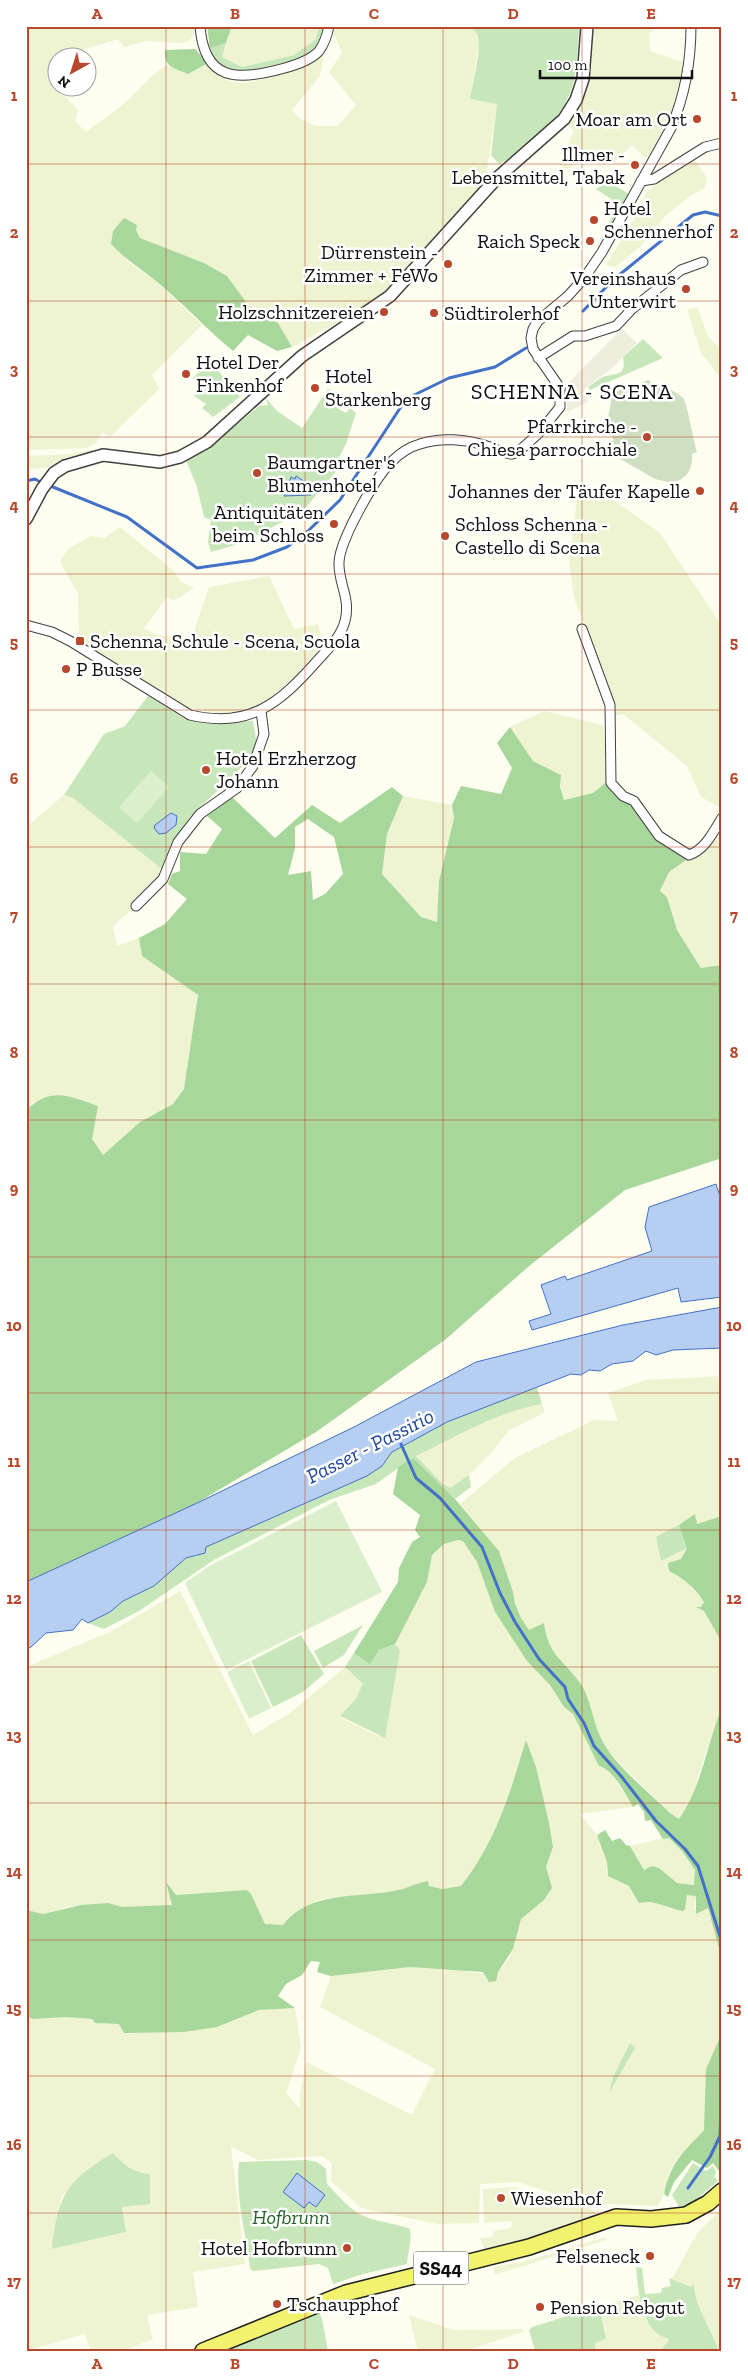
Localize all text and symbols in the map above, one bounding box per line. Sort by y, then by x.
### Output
text: A [92,4,103,23]
text: B [230,4,240,23]
text: C [369,4,379,23]
text: D [507,4,519,23]
text: E [646,4,656,23]
north arrow [48,48,98,98]
scale bar [540,48,693,80]
text: 100 m [548,56,587,74]
text: N [54,72,74,92]
text: 1 [11,86,18,105]
text: 1 [731,86,738,105]
place label: Moar am Ort [575,107,688,131]
marker: Moar am Ort [691,113,703,125]
place label: Illmer - Lebensmittel, Tabak [452,142,626,189]
marker: Illmer - Lebensmittel, Tabak [629,159,641,171]
place label: Hotel Schennerhof [604,196,715,243]
marker: Hotel Schennerhof [588,214,600,226]
text: 2 [10,223,19,242]
text: 2 [730,223,739,242]
place label: Raich Speck [477,229,581,253]
marker: Raich Speck [584,235,596,247]
place label: Dürrenstein - Zimmer + FeWo [304,240,438,287]
marker: Dürrenstein - Zimmer + FeWo [442,258,454,270]
place label: Vereinshaus Unterwirt [570,266,677,313]
marker: Vereinshaus Unterwirt [680,283,692,295]
place label: Holzschnitzereien [218,300,375,324]
place label: Südtirolerhof [444,301,561,325]
marker: Holzschnitzereien [378,306,390,318]
marker: Südtirolerhof [428,307,440,319]
place label: Hotel Der Finkenhof [196,350,285,397]
text: 3 [10,360,19,379]
text: 3 [730,360,739,379]
place label: Hotel Starkenberg [325,364,431,411]
marker: Hotel Der Finkenhof [180,368,192,380]
district label: SCHENNA - SCENA [471,378,673,405]
marker: Hotel Starkenberg [309,382,321,394]
place label: Pfarrkirche - Chiesa parrocchiale [468,414,637,461]
marker: Pfarrkirche - Chiesa parrocchiale [641,431,653,443]
place label: Baumgartner's Blumenhotel [267,450,396,497]
marker: Baumgartner's Blumenhotel [251,467,263,479]
place label: Johannes der Täufer Kapelle [448,479,690,503]
marker: Johannes der Täufer Kapelle [694,485,706,497]
text: 4 [9,496,19,515]
text: 4 [729,496,739,515]
place label: Antiquitäten beim Schloss [211,500,325,547]
place label: Schloss Schenna - Castello di Scena [455,512,608,559]
marker: Antiquitäten beim Schloss [328,518,340,530]
marker: Schloss Schenna - Castello di Scena [439,530,451,542]
place label: Schenna, Schule - Scena, Scuola [90,629,360,653]
text: 5 [10,633,18,652]
text: 5 [730,633,738,652]
marker: Schenna, Schule - Scena, Scuola [74,635,86,647]
place label: P Busse [76,657,142,681]
marker: P Busse [60,663,72,675]
place label: Hotel Erzherzog Johann [216,746,357,793]
marker: Hotel Erzherzog Johann [200,764,212,776]
text: 6 [10,769,19,788]
text: 6 [730,769,739,788]
text: 7 [10,906,18,925]
text: 7 [730,906,738,925]
text: 8 [10,1043,19,1062]
text: 8 [730,1043,739,1062]
text: 9 [10,1179,19,1198]
text: 9 [730,1179,739,1198]
text: 10 [6,1316,22,1335]
text: 10 [726,1316,742,1335]
water label: Passer - Passirio [302,1403,438,1488]
text: 11 [8,1452,21,1471]
text: 11 [728,1452,741,1471]
text: 12 [6,1589,22,1608]
text: 12 [726,1589,742,1608]
text: 13 [7,1726,22,1745]
text: 13 [727,1726,742,1745]
text: 14 [6,1862,22,1881]
text: 14 [726,1862,742,1881]
text: 15 [7,1999,21,2018]
text: 15 [727,1999,741,2018]
text: 16 [6,2135,22,2154]
text: 16 [726,2135,742,2154]
place label: Wiesenhof [511,2186,603,2210]
marker: Wiesenhof [495,2192,507,2204]
park label: Hofbrunn [252,2205,330,2229]
place label: Hotel Hofbrunn [201,2236,338,2260]
marker: Hotel Hofbrunn [341,2242,353,2254]
place label: Felseneck [556,2244,641,2268]
marker: Felseneck [644,2250,656,2262]
road number: SS44 [414,2252,468,2284]
text: 17 [7,2272,21,2291]
text: 17 [727,2272,741,2291]
place label: Tschaupphof [287,2292,400,2316]
place label: Pension Rebgut [550,2295,685,2319]
marker: Tschaupphof [271,2298,283,2310]
marker: Pension Rebgut [534,2301,546,2313]
text: A [92,2354,103,2373]
text: B [230,2354,240,2373]
text: C [369,2354,379,2373]
text: D [507,2354,519,2373]
text: E [646,2354,656,2373]

